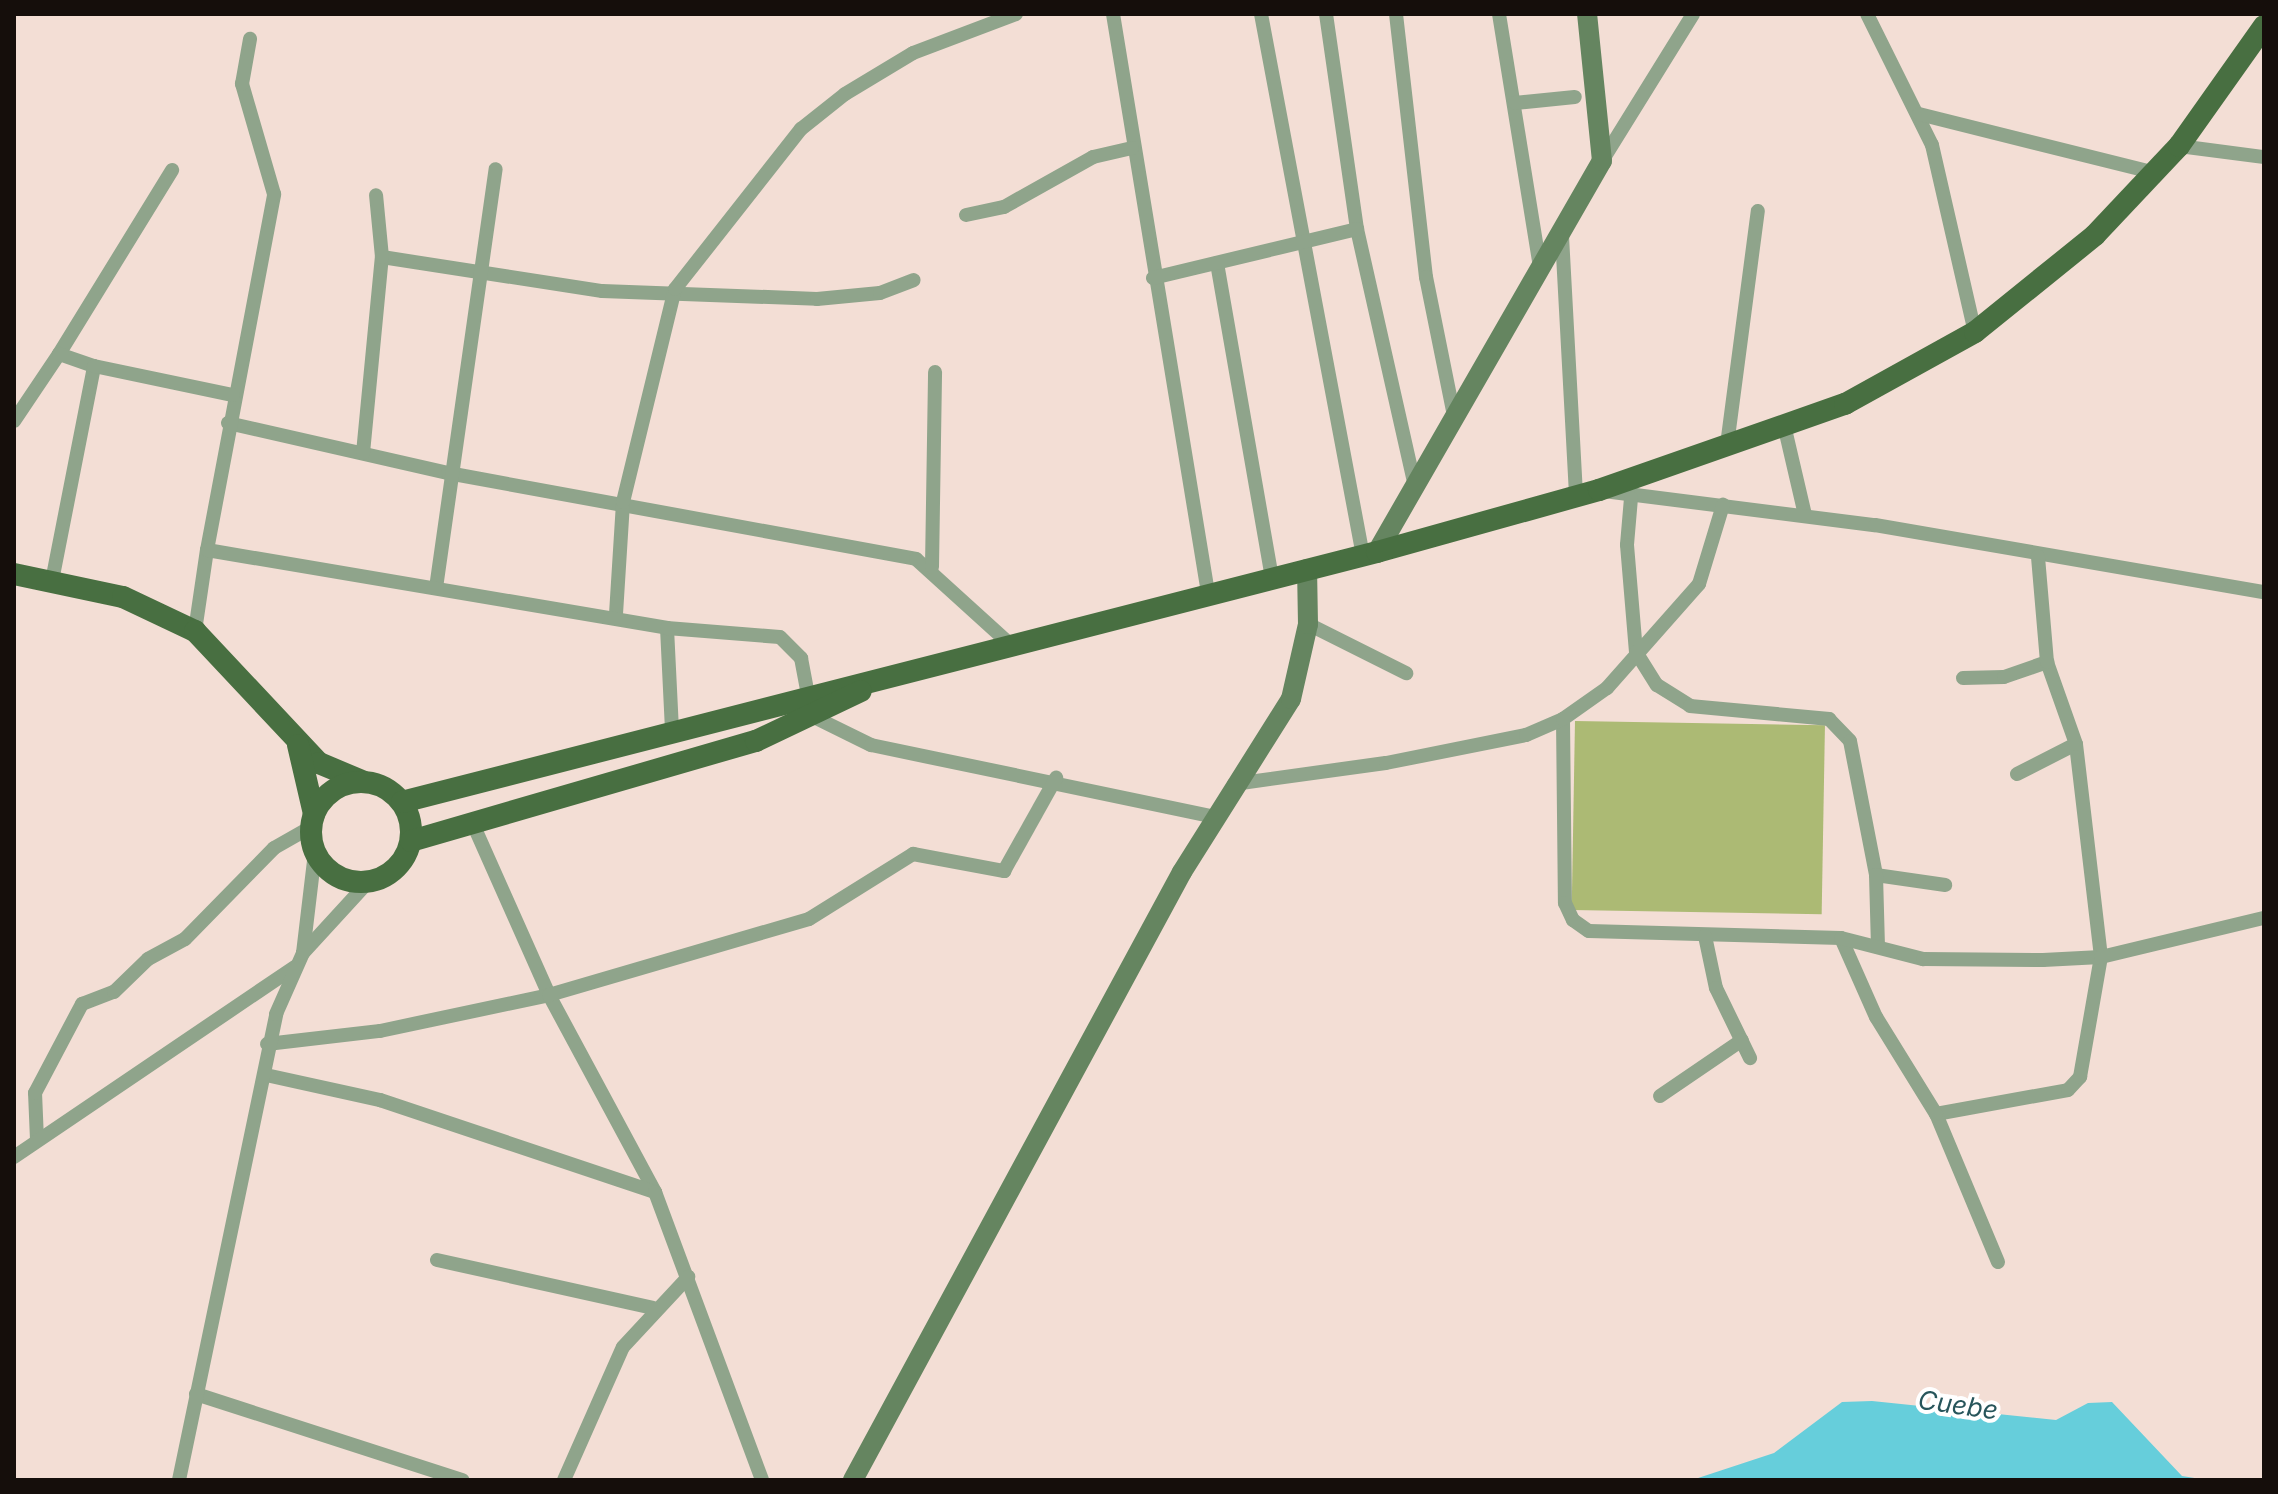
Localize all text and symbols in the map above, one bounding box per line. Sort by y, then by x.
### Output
water label: Cuebe [1916,1384,2000,1426]

